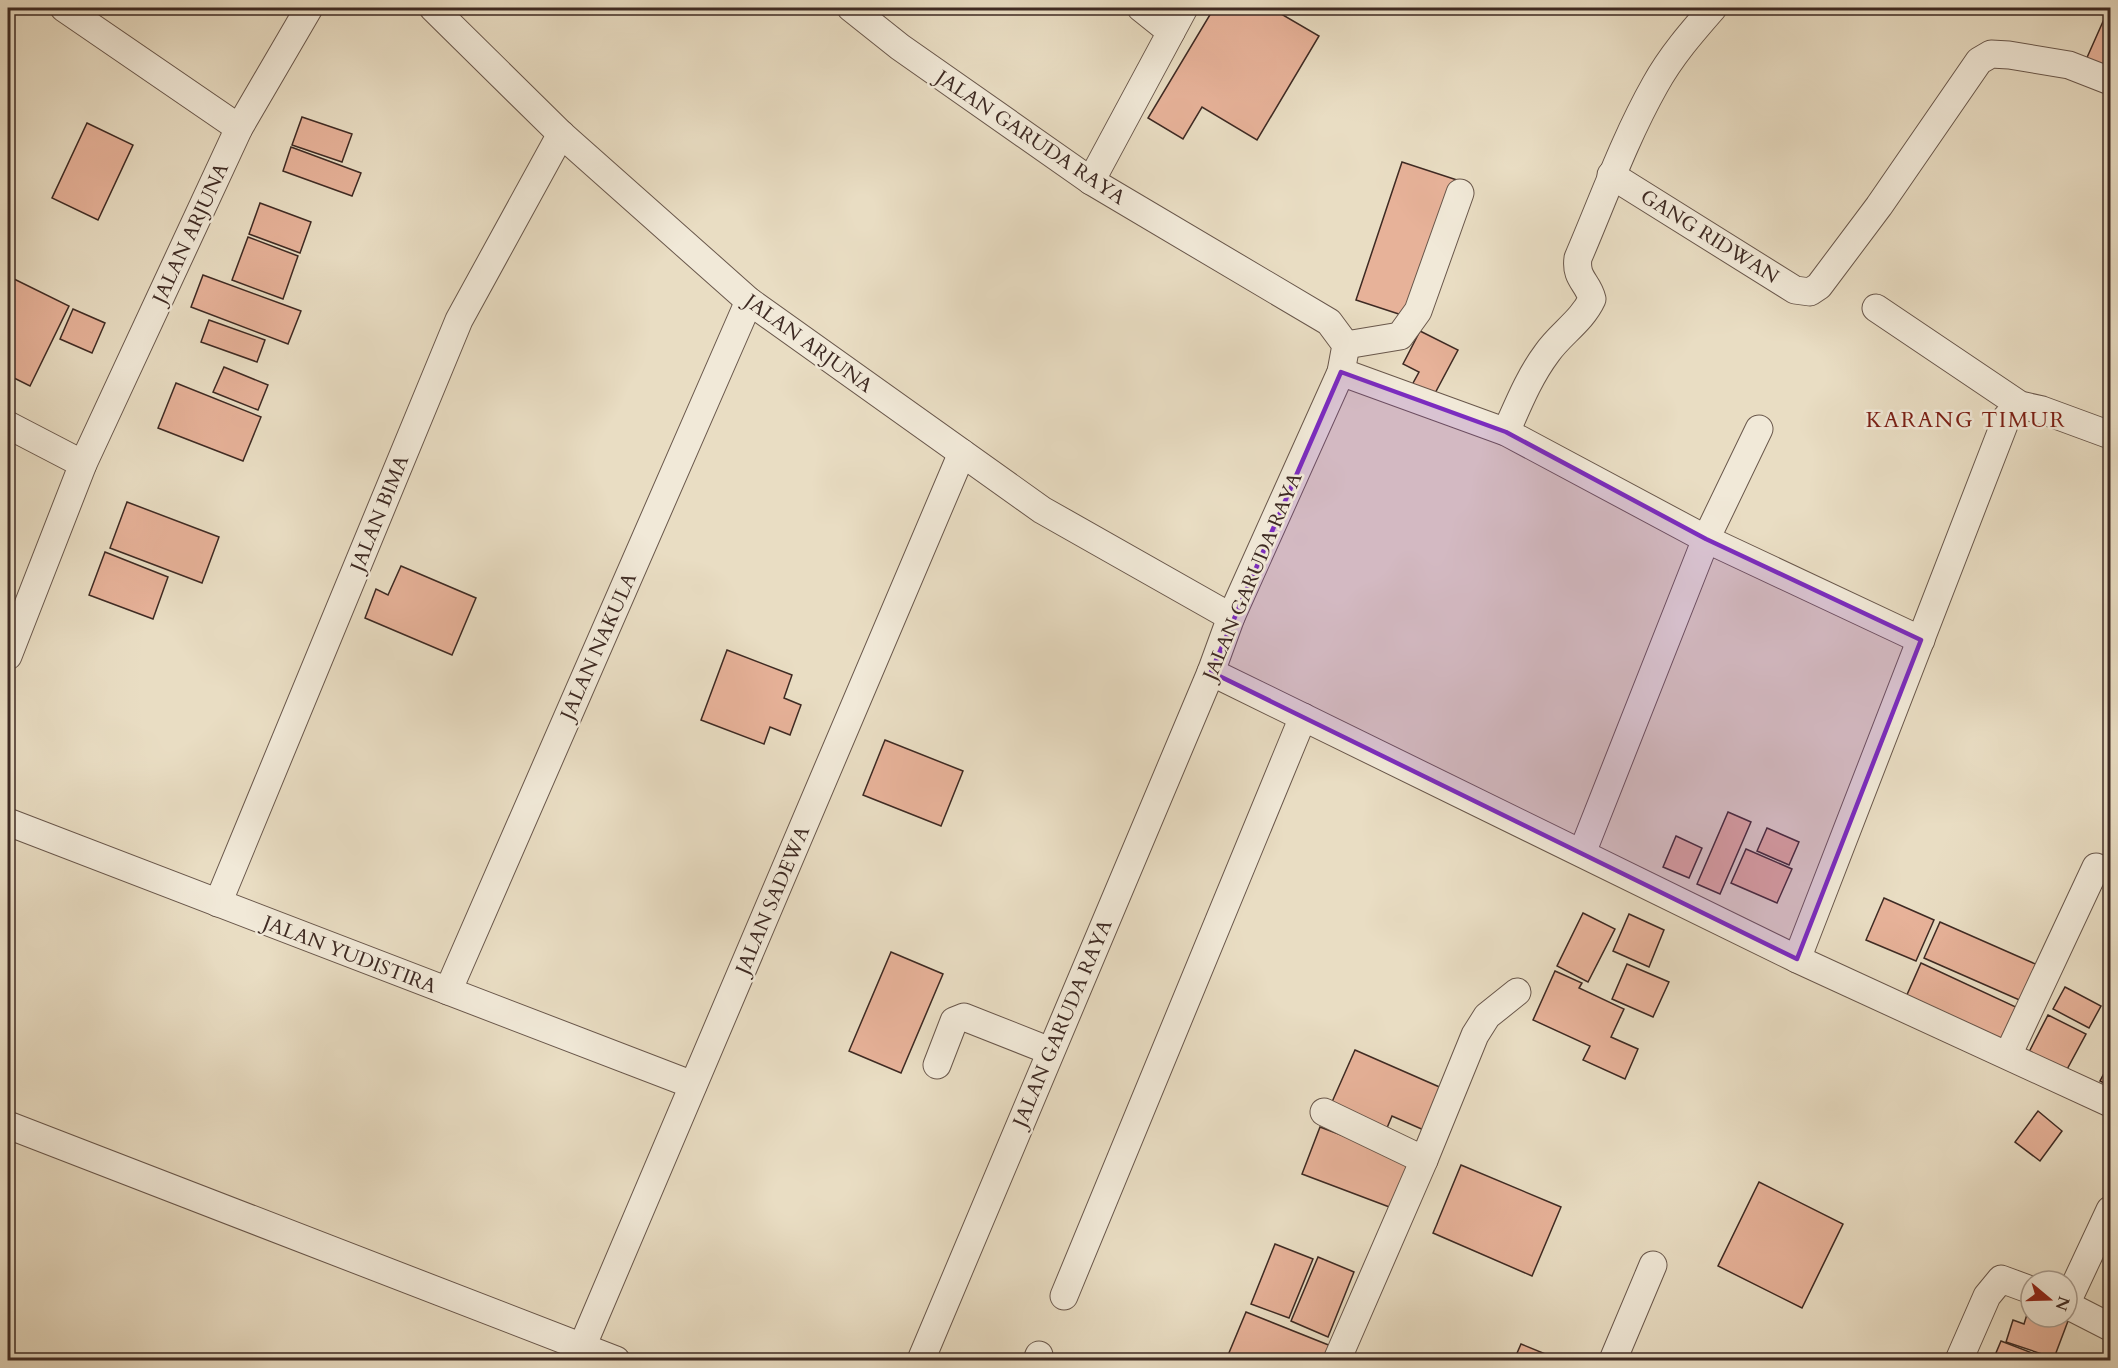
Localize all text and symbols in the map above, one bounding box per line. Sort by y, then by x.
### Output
street label: JALAN GARUDA RAYA [928,62,1131,211]
street label: JALAN ARJUNA [145,158,235,311]
street label: GANG RIDWAN [1635,183,1784,290]
street label: JALAN ARJUNA [737,286,879,400]
district label: KARANG TIMUR [1866,405,2066,435]
street label: JALAN BIMA [343,450,415,578]
street label: JALAN GARUDA RAYA [1195,468,1309,687]
street label: JALAN NAKULA [553,568,643,727]
street label: JALAN SADEWA [728,821,816,981]
street label: JALAN YUDISTIRA [256,908,441,1000]
street label: JALAN GARUDA RAYA [1005,915,1119,1134]
north arrow [2019,1269,2079,1329]
text: N [2050,1293,2075,1314]

